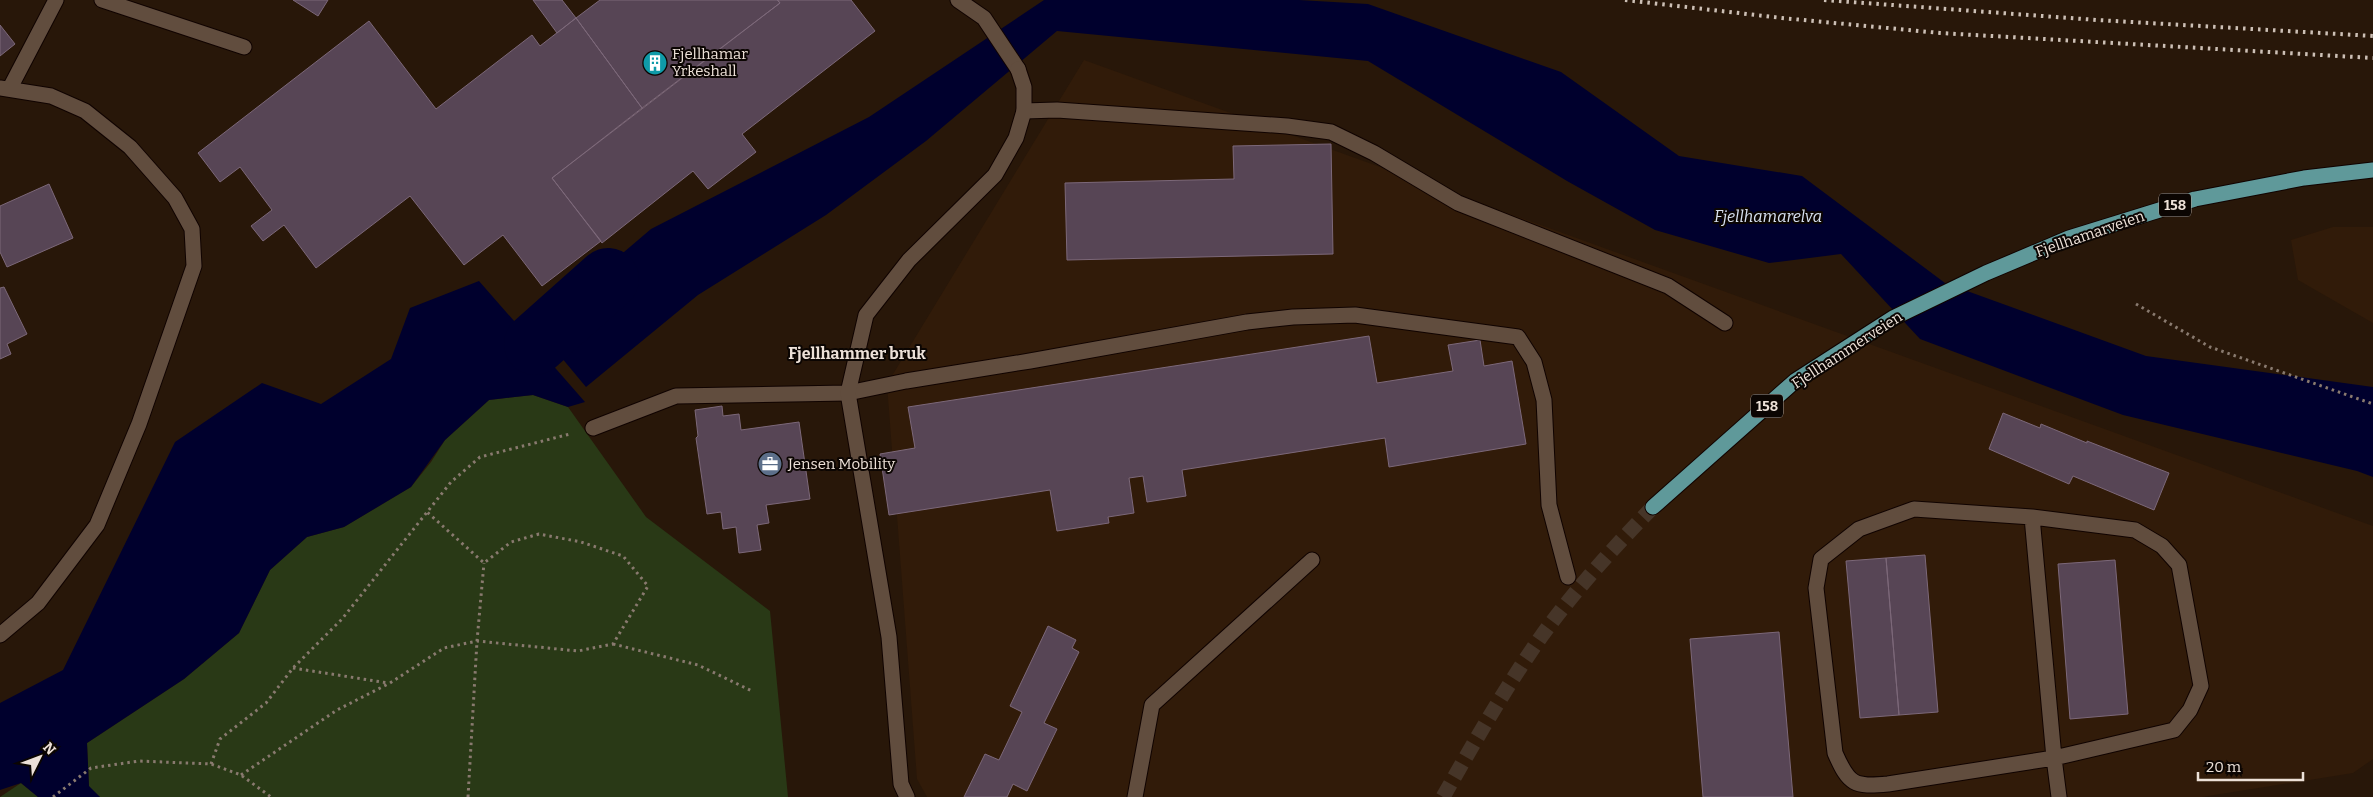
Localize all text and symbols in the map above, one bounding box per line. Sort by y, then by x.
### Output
place label: Fjellhamar Yrkeshall [672,45,748,80]
building icon: Fjellhamar Yrkeshall [642,50,668,76]
road number: 158 [2159,194,2191,216]
water label: Fjellhamarelva [1714,207,1822,226]
street label: Fjellhamarveien [2033,207,2147,261]
street label: Fjellhammerveien [1788,307,1906,392]
district label: Fjellhammer bruk [788,344,926,363]
road number: 158 [1751,394,1783,418]
office icon: Jensen Mobility [757,451,783,477]
place label: Jensen Mobility [787,455,895,473]
north arrow [15,732,65,782]
text: N [39,739,59,758]
scale bar [2198,750,2303,782]
text: 20 m [2206,758,2242,776]

